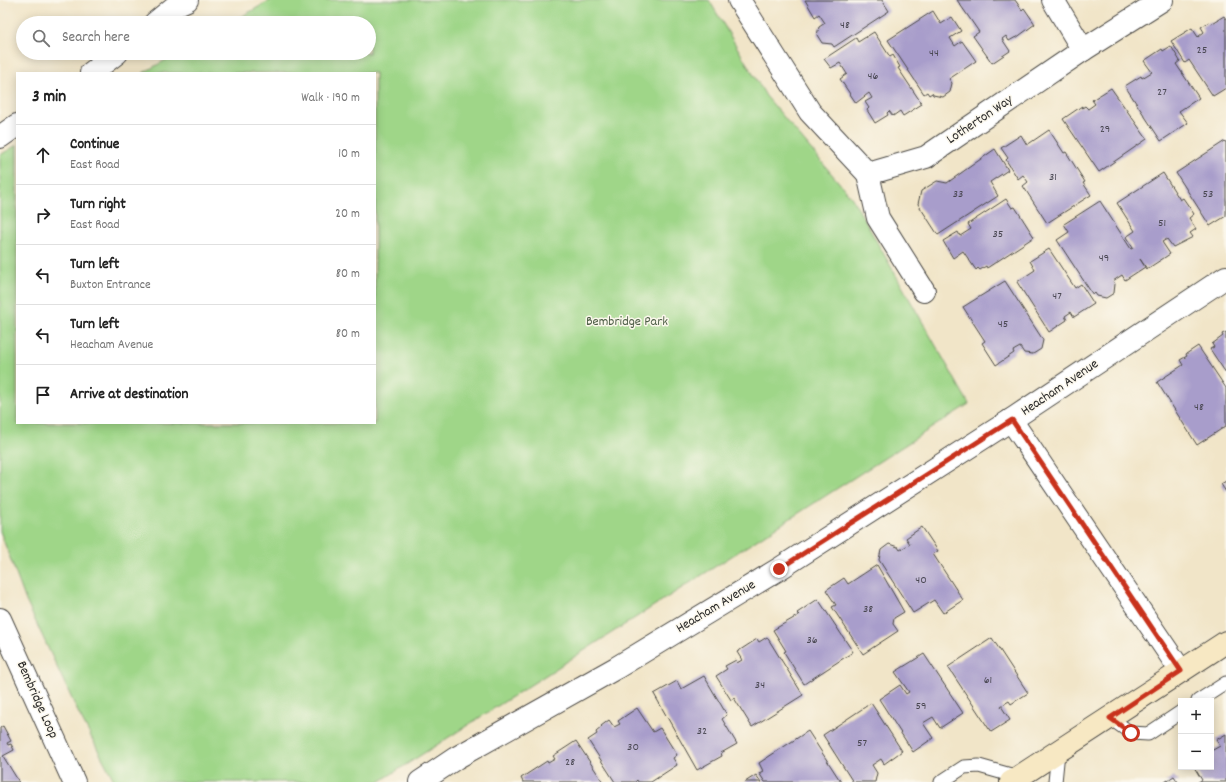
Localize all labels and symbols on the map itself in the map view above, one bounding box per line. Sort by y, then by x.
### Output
house number: 48 [840,17,850,34]
house number: 25 [1197,42,1207,59]
house number: 44 [929,45,939,62]
house number: 46 [868,68,879,85]
house number: 27 [1157,84,1167,101]
street label: Lotherton Way [943,90,1017,150]
house number: 29 [1100,121,1110,138]
house number: 31 [1049,169,1057,186]
house number: 33 [953,186,963,203]
house number: 53 [1203,186,1213,203]
house number: 51 [1158,215,1166,232]
house number: 35 [993,226,1003,243]
house number: 49 [1099,250,1109,267]
house number: 47 [1052,288,1062,305]
park label: Bembridge Park [586,312,668,332]
house number: 45 [998,316,1008,333]
street label: Heacham Avenue [1017,355,1103,421]
house number: 48 [1194,399,1204,416]
route end [770,560,788,578]
house number: 40 [915,572,927,589]
street label: Heacham Avenue [672,575,760,639]
house number: 38 [863,601,873,618]
house number: 36 [806,632,818,649]
street label: Bembridge Loop [11,658,63,742]
house number: 61 [984,672,992,689]
house number: 34 [755,677,765,694]
house number: 59 [915,698,927,715]
house number: 32 [697,723,707,740]
route start [1122,724,1140,742]
house number: 57 [857,735,867,752]
house number: 30 [627,739,639,756]
house number: 28 [565,754,575,771]

